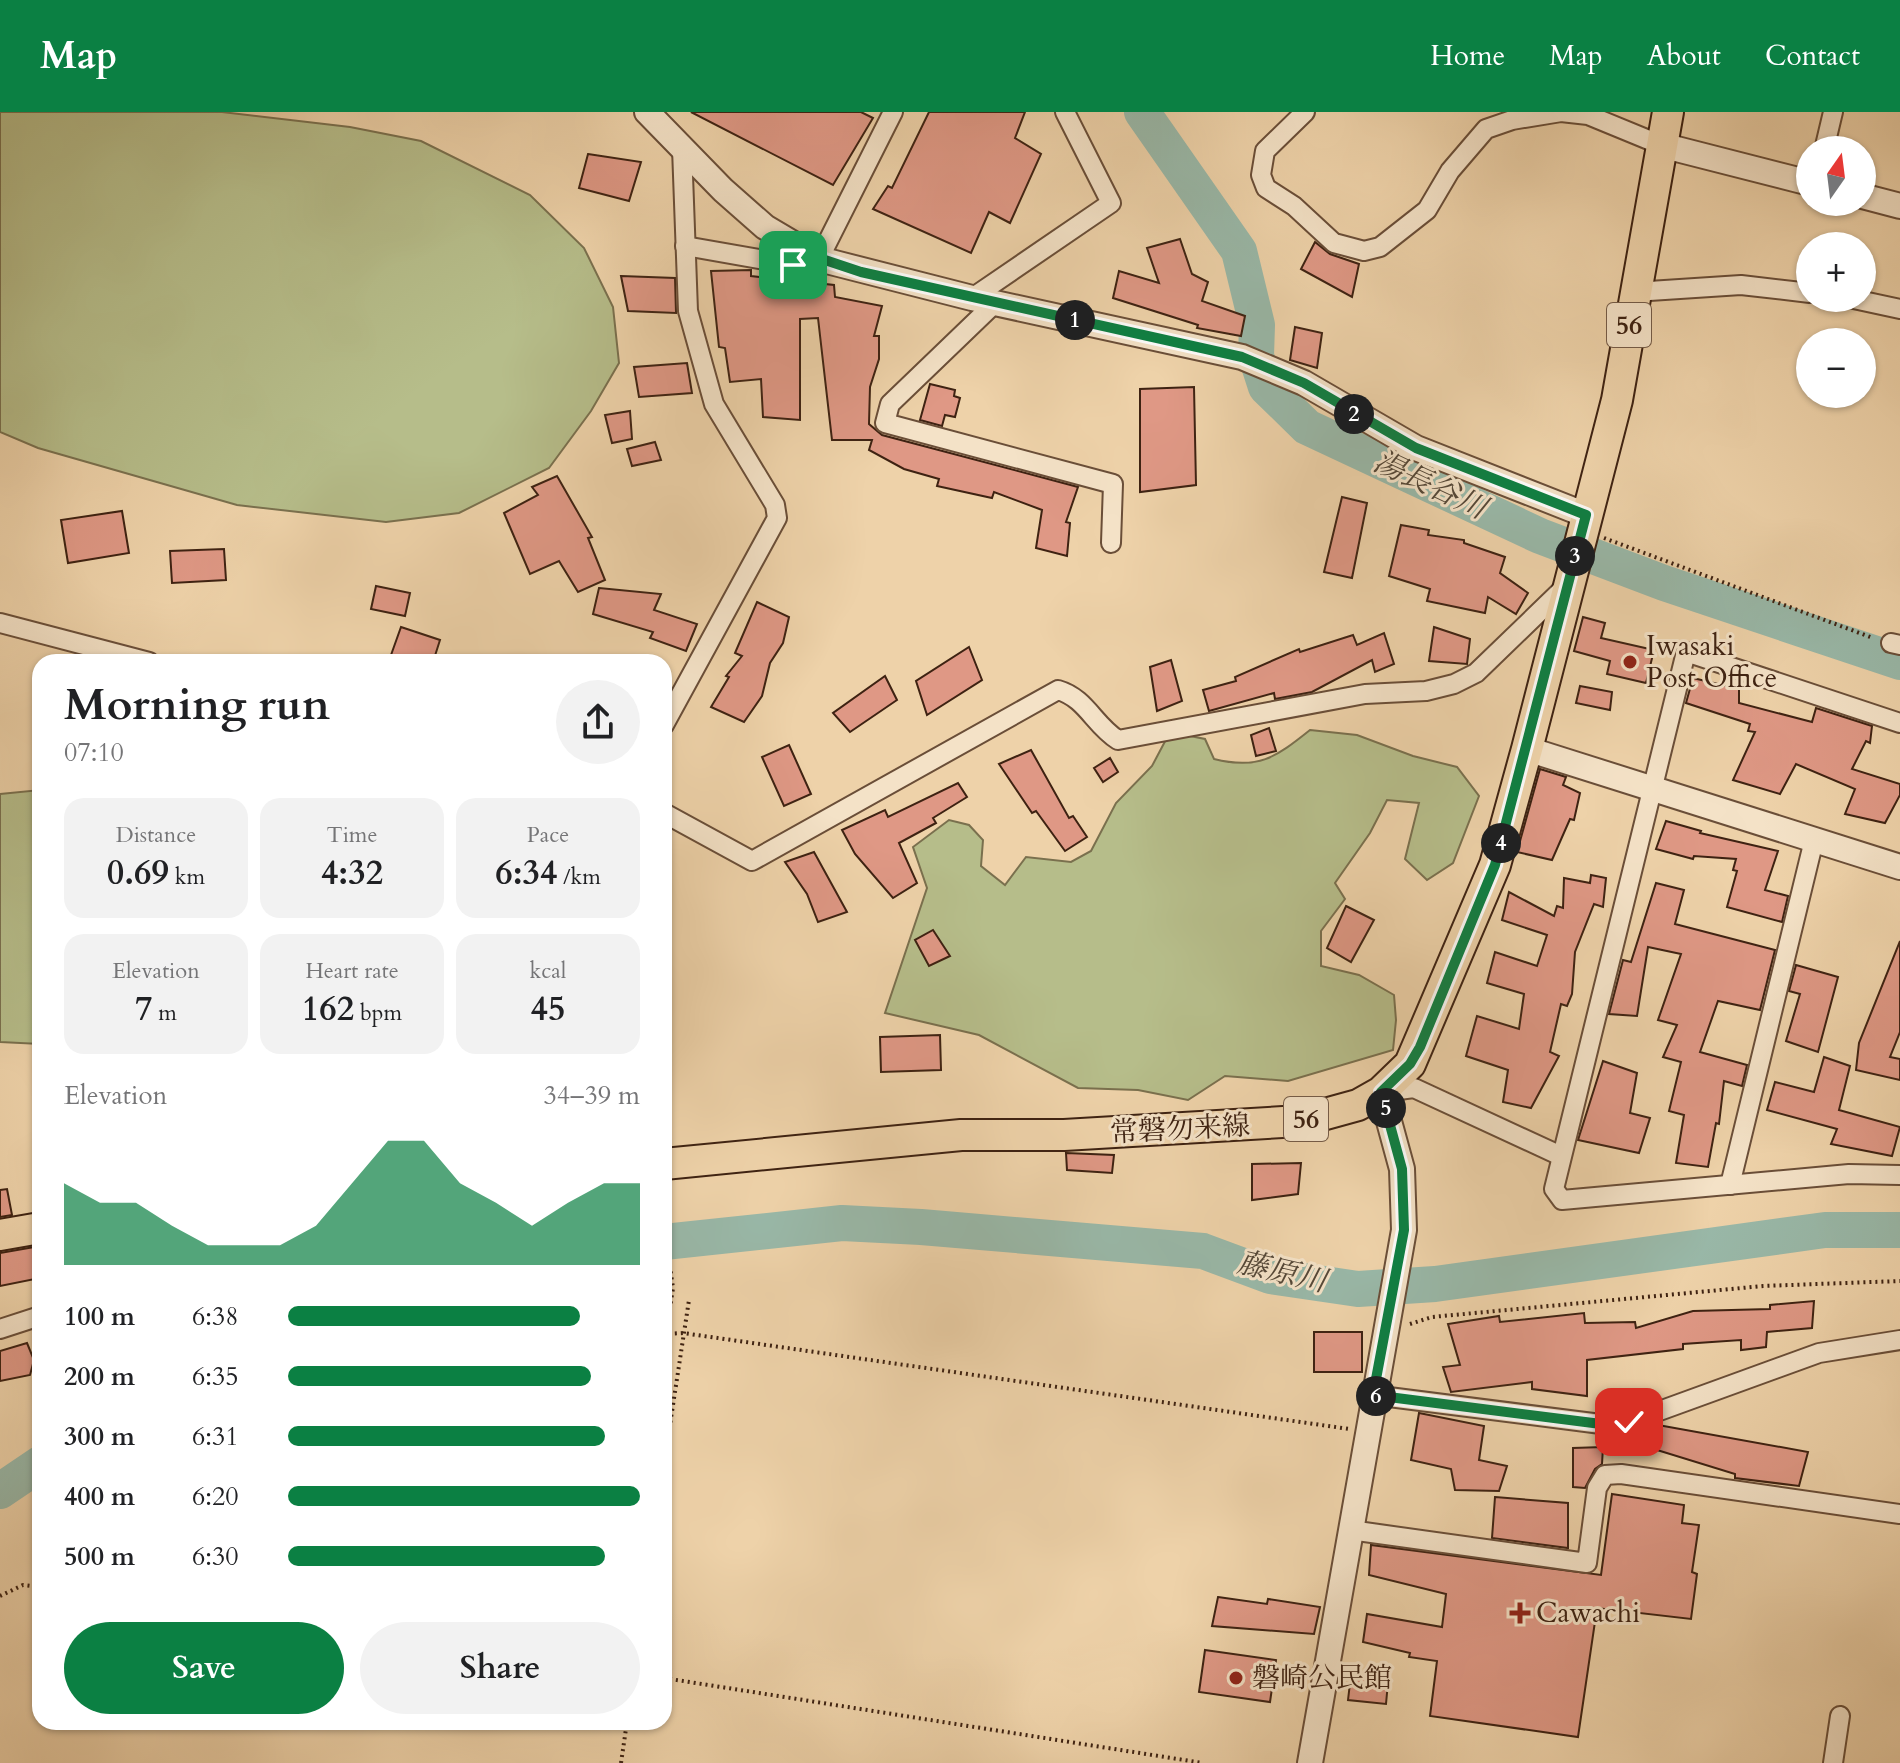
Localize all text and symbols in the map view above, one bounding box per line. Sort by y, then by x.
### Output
text: Map [40,30,117,82]
text: Home [1430,37,1505,75]
text: Map [1549,37,1603,75]
text: About [1647,37,1721,75]
text: Contact [1765,37,1860,75]
north arrow [1796,136,1876,216]
map controls [1796,136,1876,408]
pin [759,231,827,299]
button: + [1796,232,1876,312]
icon: arrive [771,243,815,287]
pin: 1 [1055,300,1095,340]
road number: 56 [1607,303,1651,347]
text: 1 [1069,305,1081,335]
button: − [1796,328,1876,408]
pin: 2 [1334,394,1374,434]
text: 2 [1348,399,1360,429]
water label: 湯長谷川 [1367,441,1496,530]
pin: 3 [1555,536,1595,576]
text: 3 [1569,541,1581,571]
place label: Iwasaki Post Office [1646,627,1777,697]
marker: Iwasaki Post Office [1621,653,1639,671]
text: Morning run [64,675,330,735]
button: share [556,680,640,764]
text: 07:10 [64,735,124,770]
text: Distance [116,820,196,850]
text: Time [327,820,377,850]
text: Pace [527,820,569,850]
pin: 4 [1481,823,1521,863]
text: 4 [1495,828,1507,858]
text: 0.69 [107,850,169,896]
text: 4:32 [321,850,383,896]
text: 6:34 [495,850,557,896]
text: km [169,862,205,892]
text: /km [557,862,601,892]
text: Elevation [112,956,200,986]
text: Heart rate [305,956,399,986]
text: kcal [530,956,566,986]
text: 7 [135,986,152,1032]
text: 162 [302,986,354,1032]
text: 45 [531,986,565,1032]
text: m [152,998,177,1028]
text: bpm [354,998,402,1028]
text: Elevation [64,1078,167,1113]
text: 34–39 m [543,1078,640,1113]
pin: 5 [1366,1088,1406,1128]
text: 5 [1380,1093,1392,1123]
road number: 56 [1284,1097,1328,1141]
street label: 常磐勿来線 [1109,1106,1251,1152]
water label: 藤原川 [1234,1242,1333,1303]
text: 100 m [64,1299,135,1334]
text: 6:38 [192,1299,239,1334]
text: 200 m [64,1359,135,1394]
text: 6:35 [192,1359,239,1394]
pin: 6 [1356,1376,1396,1416]
text: 6 [1370,1381,1382,1411]
pin [1595,1388,1663,1456]
icon: check [1607,1400,1651,1444]
text: 300 m [64,1419,135,1454]
text: 6:31 [192,1419,239,1454]
text: 400 m [64,1479,135,1514]
text: 6:20 [192,1479,239,1514]
text: 500 m [64,1539,135,1574]
text: 6:30 [192,1539,239,1574]
place label: Cawachi [1536,1594,1640,1632]
marker: Cawachi [1511,1604,1529,1622]
button: Save [64,1622,344,1714]
button: Share [360,1622,640,1714]
place label: 磐崎公民館 [1252,1659,1392,1697]
marker: 磐崎公民館 [1227,1669,1245,1687]

